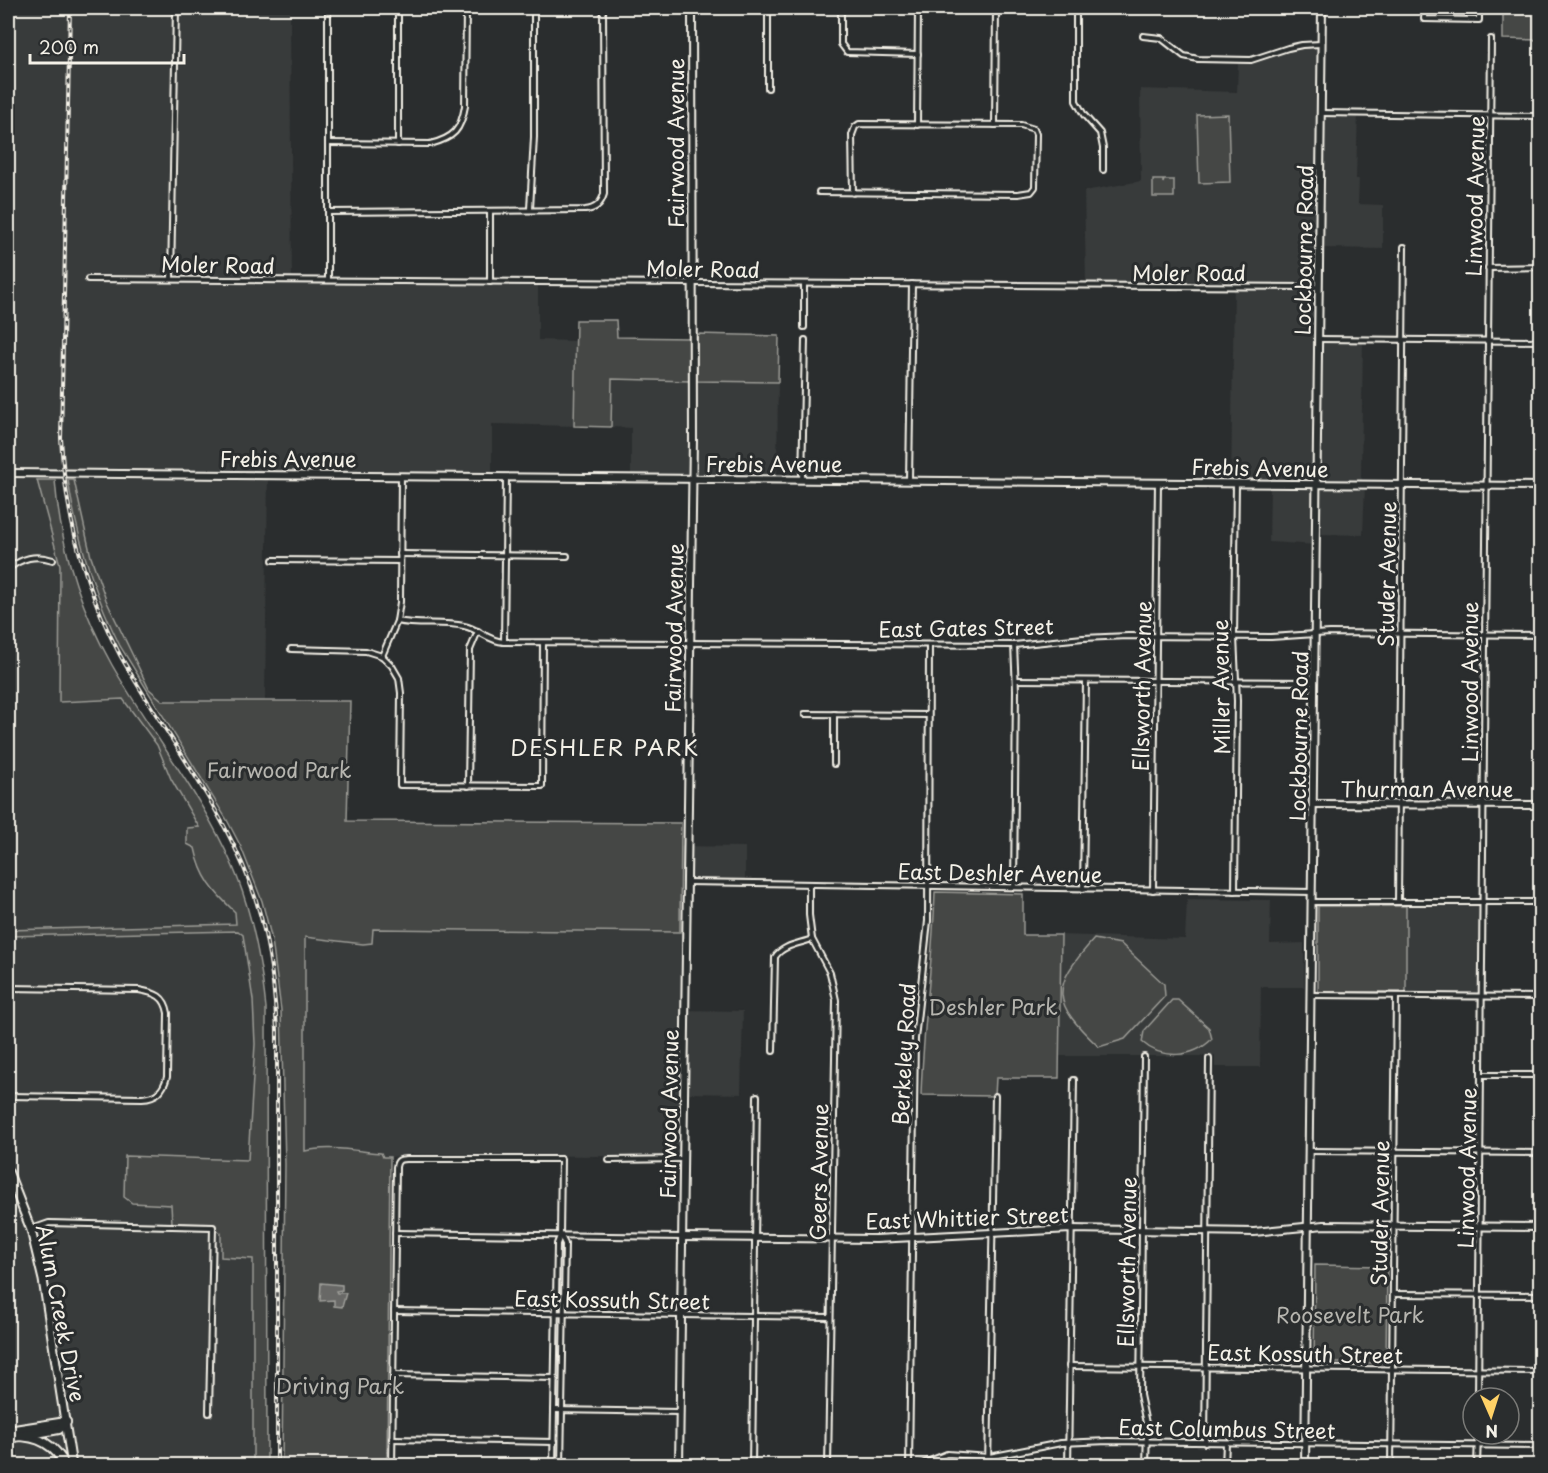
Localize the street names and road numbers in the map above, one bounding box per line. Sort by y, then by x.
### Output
street label: Fairwood Avenue [659,58,691,228]
street label: Linwood Avenue [1457,115,1491,277]
street label: Lockbourne Road [1286,164,1320,336]
street label: Moler Road [161,247,275,281]
street label: Moler Road [646,251,760,285]
street label: Moler Road [1132,256,1246,288]
street label: Frebis Avenue [219,442,357,474]
street label: Frebis Avenue [705,447,843,479]
street label: Frebis Avenue [1191,450,1329,484]
street label: Studer Avenue [1369,501,1403,647]
street label: Fairwood Avenue [656,543,690,713]
street label: Ellsworth Avenue [1124,600,1158,772]
street label: Linwood Avenue [1453,601,1485,763]
street label: East Gates Street [878,609,1054,645]
street label: Miller Avenue [1203,619,1237,755]
street label: Lockbourne Road [1281,650,1315,822]
street label: Thurman Avenue [1341,772,1513,804]
street label: East Deshler Avenue [897,854,1103,890]
street label: Berkeley Road [883,982,923,1126]
street label: Fairwood Avenue [651,1029,685,1199]
street label: Linwood Avenue [1449,1087,1483,1249]
street label: Geers Avenue [801,1103,835,1241]
street label: Studer Avenue [1362,1140,1396,1286]
street label: Ellsworth Avenue [1109,1176,1143,1348]
street label: East Whittier Street [865,1197,1069,1237]
street label: Alum Creek Drive [29,1222,95,1404]
street label: East Kossuth Street [514,1281,710,1317]
street label: East Kossuth Street [1207,1335,1403,1371]
street label: East Columbus Street [1118,1410,1336,1446]

